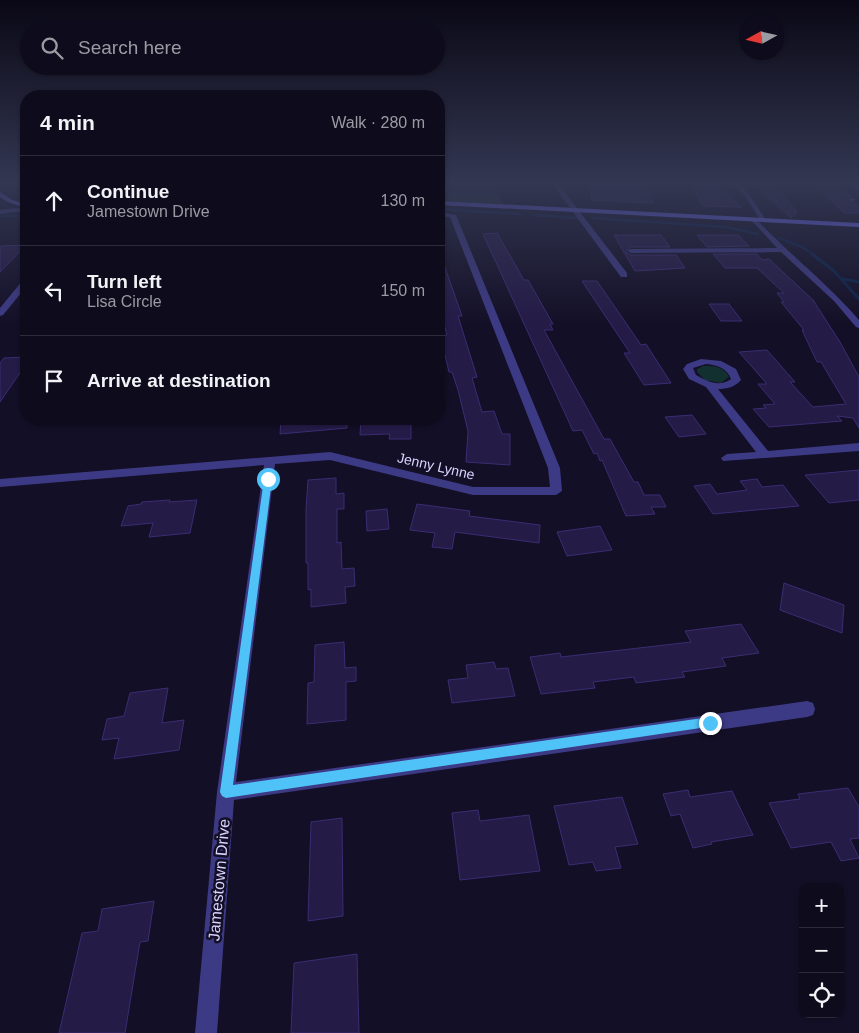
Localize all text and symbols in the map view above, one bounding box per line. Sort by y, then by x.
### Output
north arrow [739,15,784,60]
search box [20,20,445,75]
icon: search [38,34,66,62]
text: Search here [78,37,182,58]
text: 4 min [40,111,95,134]
text: Walk · 280 m [331,114,425,131]
text: Continue [87,181,169,202]
icon: ahead [40,187,68,215]
text: 130 m [381,192,425,209]
text: Jamestown Drive [87,203,210,220]
text: Turn left [87,271,162,292]
icon: left [40,277,68,305]
text: 150 m [381,282,425,299]
text: Lisa Circle [87,293,162,310]
icon: arrive [40,367,68,395]
text: Arrive at destination [87,370,271,391]
street label: Jenny Lynne [396,449,476,483]
route start [257,468,280,491]
route end [699,712,722,735]
street label: Jamestown Drive [205,818,233,942]
map controls [799,883,844,1018]
button: + [799,883,844,928]
button: − [799,928,844,973]
button: locate [799,973,844,1018]

